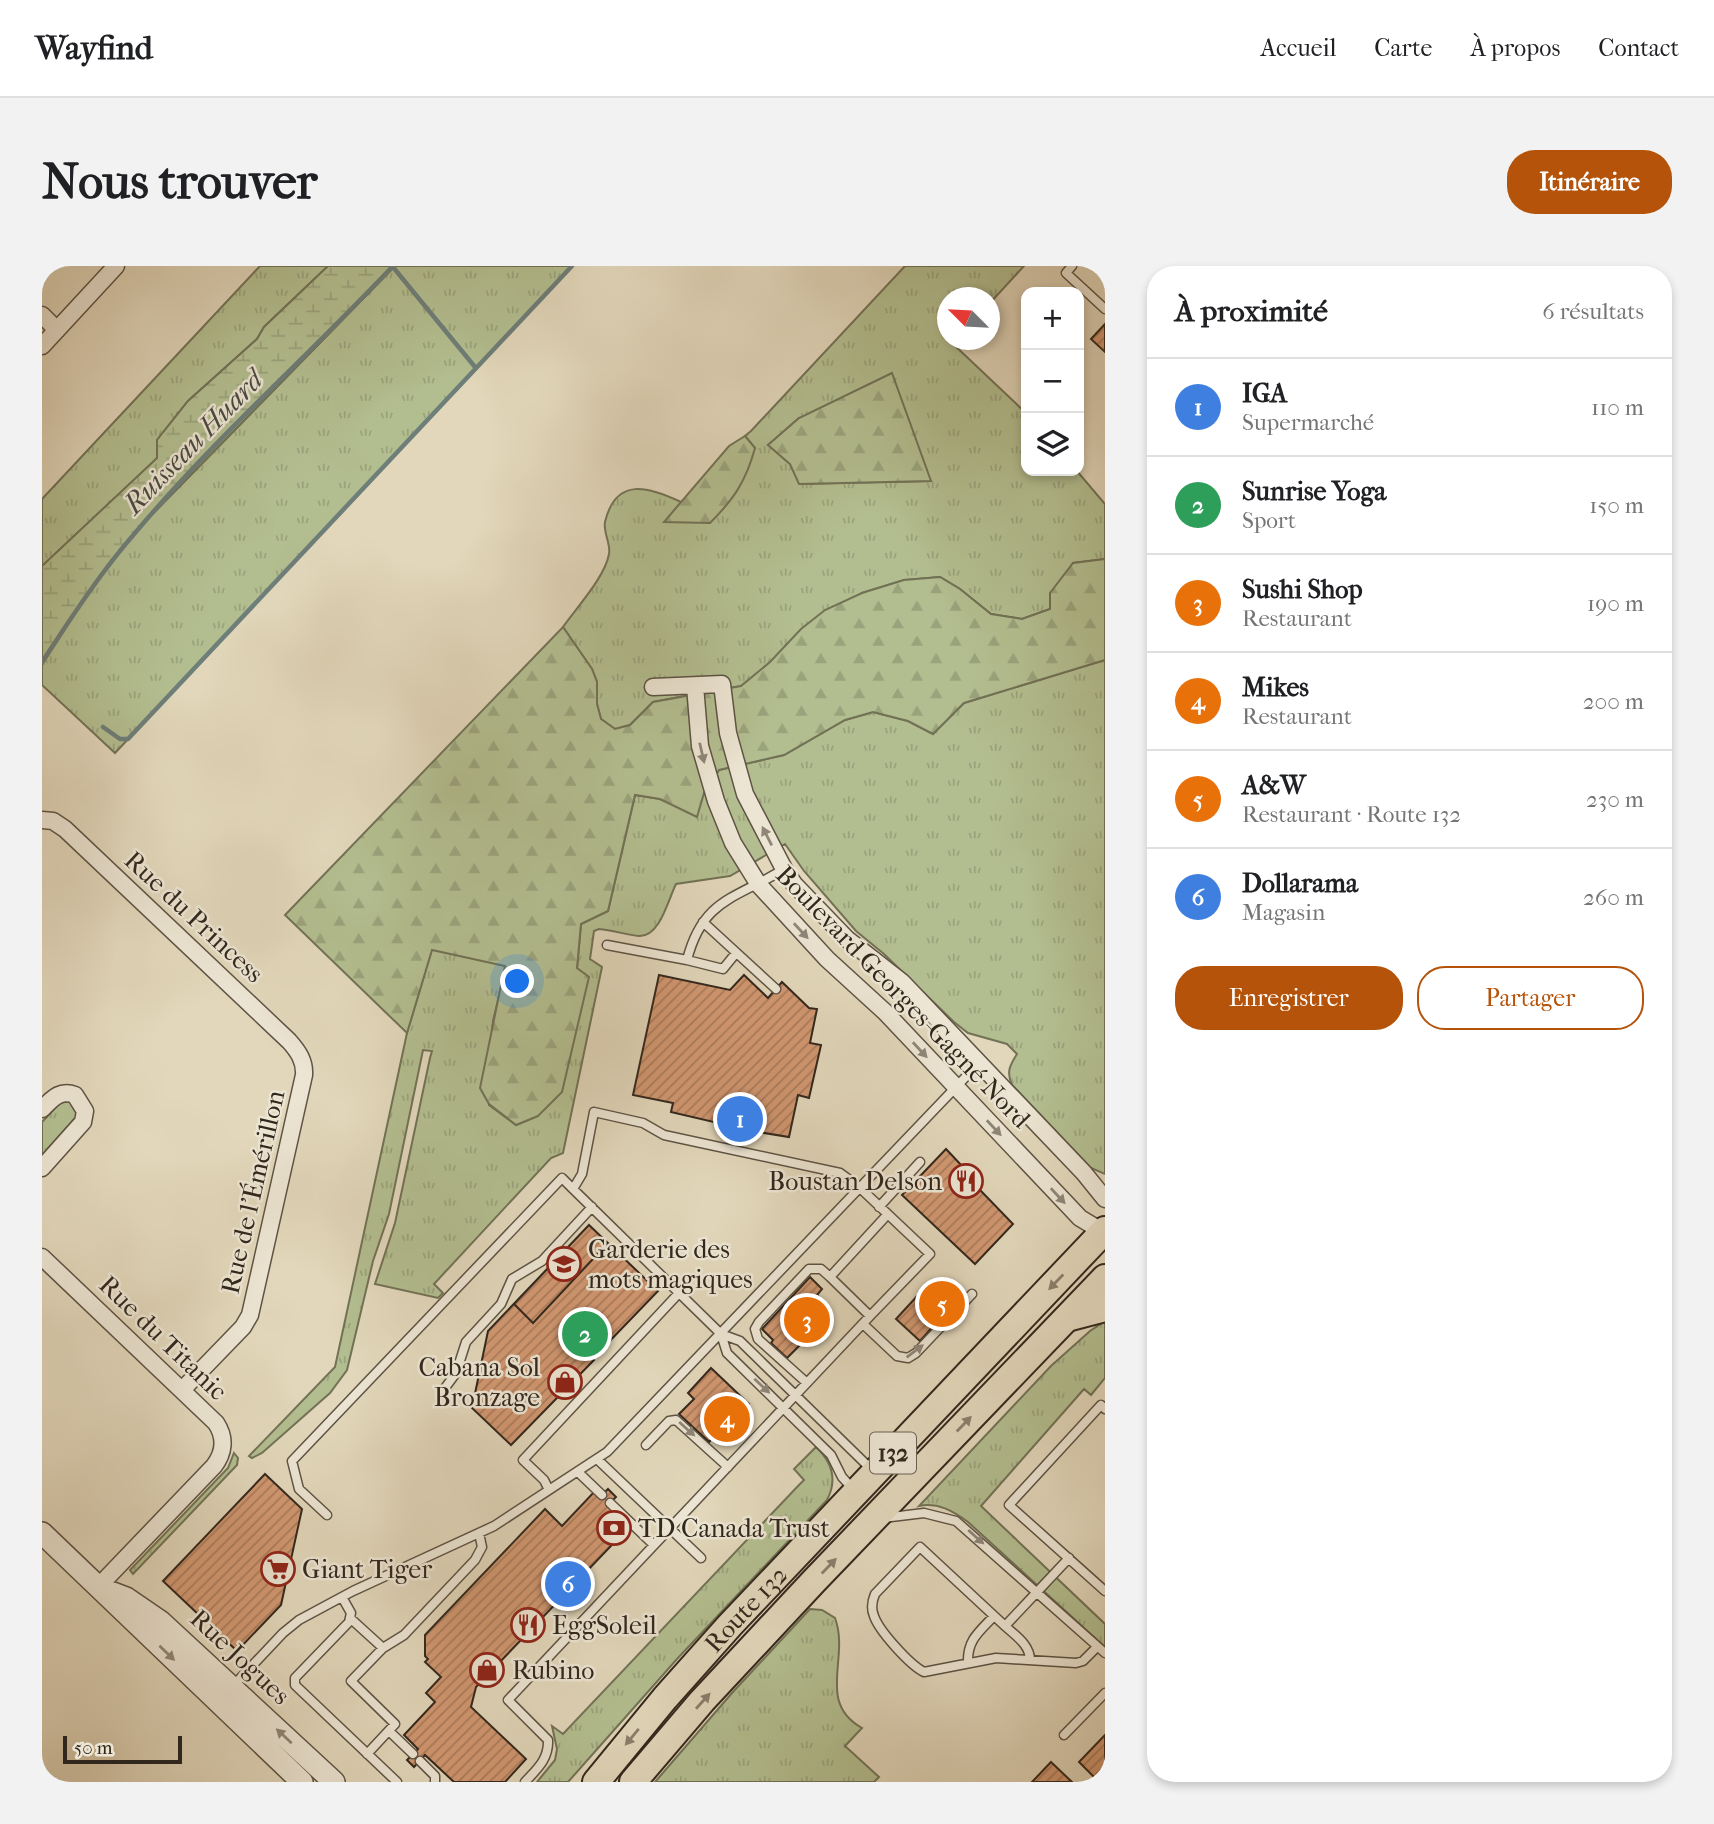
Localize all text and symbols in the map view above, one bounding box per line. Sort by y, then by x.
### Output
text: Wayfind [35,29,153,68]
text: Accueil [1261,34,1336,62]
text: Carte [1374,34,1432,62]
text: À propos [1470,34,1560,62]
text: Contact [1598,34,1679,62]
button: Itinéraire [1507,150,1672,214]
text: Nous trouver [42,153,317,211]
north arrow [937,287,1000,350]
map controls [1021,287,1084,476]
button: + [1021,287,1084,350]
text: À proximité [1175,294,1328,329]
text: 6 résultats [1542,298,1644,325]
button: − [1021,350,1084,413]
water label: Ruisseau Huard [115,361,272,522]
text: IGA [1242,378,1287,409]
text: 1 [1194,394,1202,421]
text: 110 m [1591,394,1644,421]
text: Supermarché [1242,409,1374,436]
button: layers [1021,413,1084,476]
text: Sunrise Yoga [1242,476,1386,507]
text: 2 [1192,492,1204,519]
text: 150 m [1589,492,1644,519]
text: Sport [1242,507,1296,534]
text: Sushi Shop [1242,574,1363,605]
text: 3 [1193,590,1203,617]
text: 190 m [1587,590,1644,617]
text: Restaurant [1242,605,1352,632]
text: Mikes [1242,672,1309,703]
text: 4 [1191,688,1205,715]
text: 200 m [1583,688,1644,715]
text: Restaurant [1242,703,1352,730]
one-way arrow [697,742,708,764]
text: A&W [1242,770,1306,801]
text: 5 [1193,786,1203,813]
text: 230 m [1586,786,1644,813]
text: Restaurant · Route 132 [1242,801,1461,828]
one-way arrow [761,826,773,846]
street label: Rue du Princess [118,845,270,989]
street label: Boulevard Georges-Gagné Nord [769,859,1037,1135]
text: Dollarama [1242,868,1358,899]
text: 6 [1192,884,1204,911]
text: 260 m [1583,884,1644,911]
text: Magasin [1242,899,1325,926]
one-way arrow [792,922,808,939]
your location [500,964,534,998]
button: Enregistrer [1175,966,1403,1030]
button: Partager [1417,966,1644,1030]
one-way arrow [912,1041,929,1058]
street label: Rue de l'Émérillon [214,1087,292,1297]
pin: 1 [717,1093,763,1145]
one-way arrow [986,1119,1002,1136]
restaurant icon: Boustan Delson [947,1162,985,1200]
place label: Boustan Delson [768,1166,942,1197]
one-way arrow [1050,1187,1066,1204]
place label: Garderie des mots magiques [588,1234,753,1295]
school or university icon: Garderie des mots magiques [545,1245,583,1283]
street label: Rue du Titanic [93,1269,233,1407]
one-way arrow [1047,1273,1064,1290]
pin: 5 [919,1278,965,1330]
pin: 3 [784,1294,830,1346]
pin: 2 [562,1308,608,1360]
one-way arrow [906,1344,925,1358]
place label: Cabana Sol Bronzage [419,1352,540,1413]
shop icon: Cabana Sol Bronzage [546,1363,584,1401]
one-way arrow [753,1378,771,1394]
pin: 4 [704,1393,750,1445]
one-way arrow [956,1416,972,1433]
one-way arrow [678,1421,696,1437]
road number: 132 [870,1433,916,1474]
bank icon: TD Canada Trust [595,1509,633,1547]
place label: TD Canada Trust [638,1513,831,1544]
one-way arrow [967,1529,985,1545]
supermarket icon: Giant Tiger [259,1550,297,1588]
place label: Giant Tiger [302,1554,432,1585]
one-way arrow [820,1557,837,1574]
pin: 6 [545,1558,591,1610]
street label: Route 132 [698,1559,794,1658]
street label: Rue Jogues [184,1603,296,1711]
restaurant icon: EggSoleil [509,1606,547,1644]
place label: EggSoleil [552,1610,657,1641]
one-way arrow [158,1645,175,1661]
shop icon: Rubino [468,1651,506,1689]
place label: Rubino [512,1655,594,1686]
one-way arrow [695,1692,711,1710]
one-way arrow [276,1728,293,1744]
one-way arrow [625,1729,640,1746]
scale bar [63,1733,182,1765]
text: 50 m [74,1737,113,1759]

